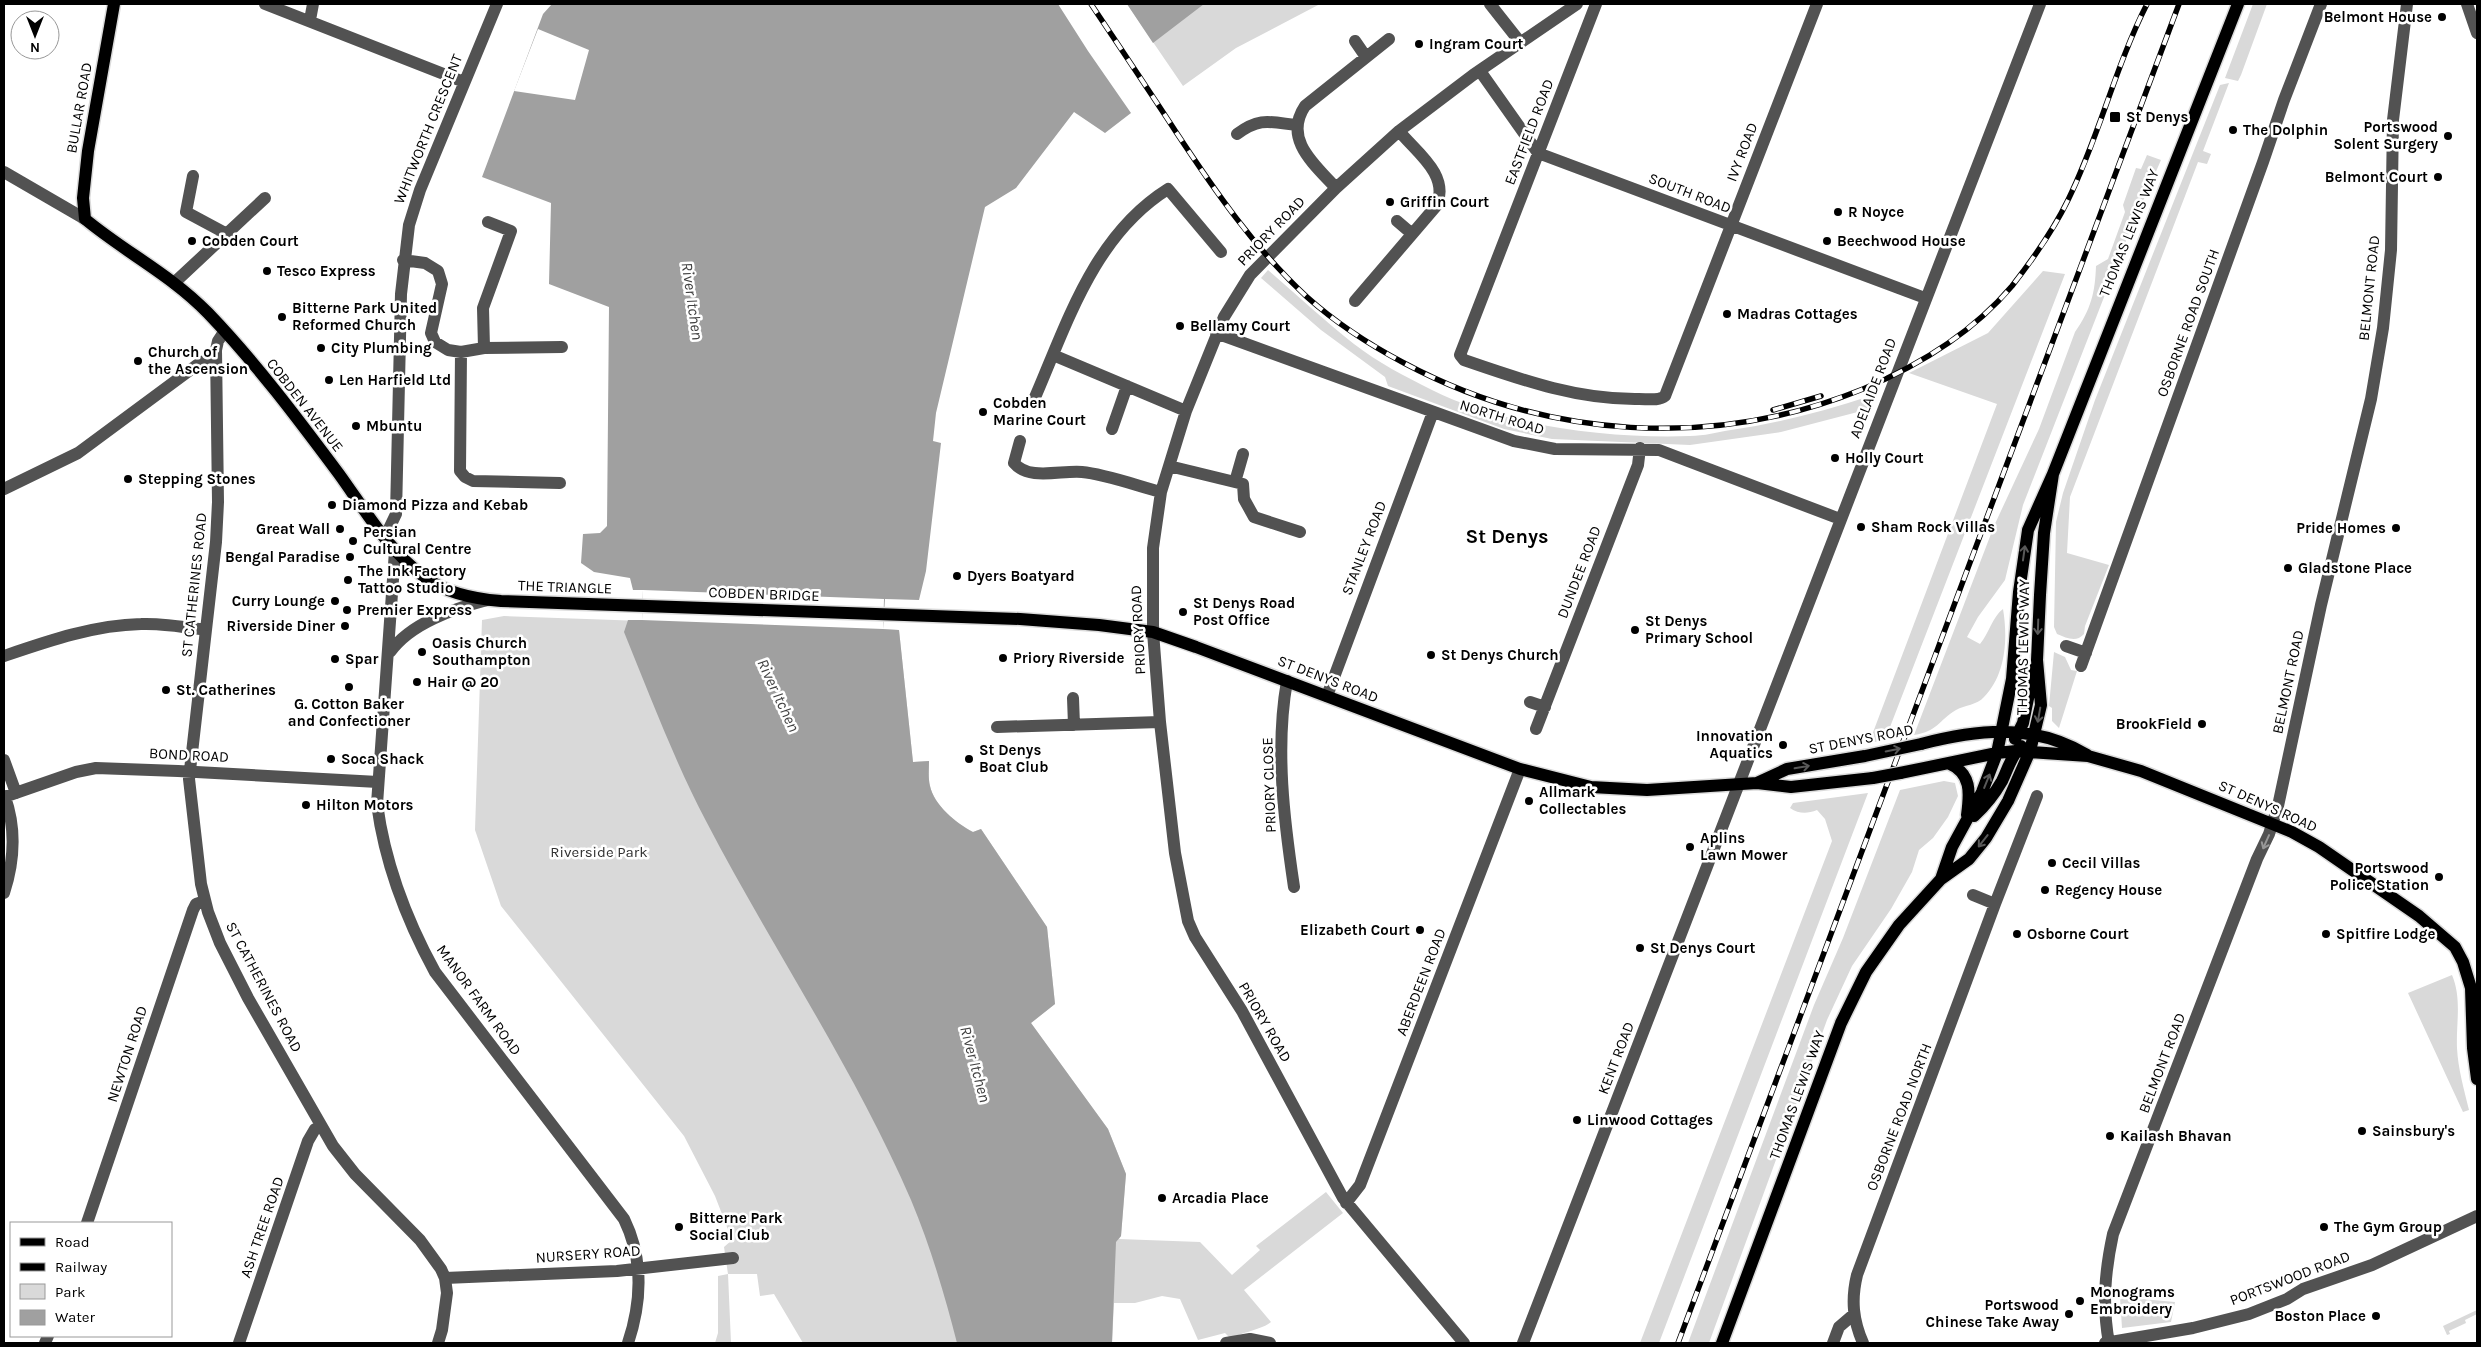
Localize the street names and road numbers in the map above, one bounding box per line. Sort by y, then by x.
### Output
street label: WHITWORTH CRESCENT [390,51,466,206]
street label: BULLAR ROAD [62,61,96,155]
street label: EASTFIELD ROAD [1501,77,1557,187]
street label: IVY ROAD [1723,120,1761,184]
street label: THOMAS LEWIS WAY [2095,166,2163,300]
street label: SOUTH ROAD [1646,169,1734,217]
street label: PRIORY ROAD [1233,192,1309,270]
street label: BELMONT ROAD [2355,234,2383,342]
street label: OSBORNE ROAD SOUTH [2153,247,2223,399]
street label: ADELAIDE ROAD [1846,335,1900,441]
street label: COBDEN AVENUE [263,355,347,455]
street label: NORTH ROAD [1457,396,1547,438]
street label: STANLEY ROAD [1338,498,1390,598]
street label: ST CATHERINES ROAD [177,512,211,658]
street label: DUNDEE ROAD [1553,523,1605,621]
street label: THE TRIANGLE [518,576,612,598]
street label: THOMAS LEWIS WAY [2013,578,2033,715]
street label: COBDEN BRIDGE [708,583,820,605]
street label: PRIORY ROAD [1127,585,1149,675]
street label: BELMONT ROAD [2268,628,2308,736]
street label: ST DENYS ROAD [1275,652,1381,706]
street label: ST DENYS ROAD [1807,720,1915,758]
street label: PRIORY CLOSE [1258,737,1280,833]
street label: BOND ROAD [149,744,229,766]
street label: ST DENYS ROAD [2216,776,2320,836]
street label: ST CATHERINES ROAD [222,919,306,1055]
street label: ABERDEEN ROAD [1392,926,1450,1038]
street label: MANOR FARM ROAD [433,941,525,1059]
street label: PRIORY ROAD [1235,979,1295,1065]
street label: NEWTON ROAD [103,1003,151,1105]
street label: BELMONT ROAD [2135,1010,2189,1116]
street label: KENT ROAD [1594,1019,1638,1097]
street label: THOMAS LEWIS WAY [1765,1027,1829,1162]
street label: OSBORNE ROAD NORTH [1862,1041,1936,1193]
street label: ASH TREE ROAD [236,1174,288,1280]
street label: NURSERY ROAD [535,1241,641,1267]
street label: PORTSWOOD ROAD [2227,1247,2353,1309]

